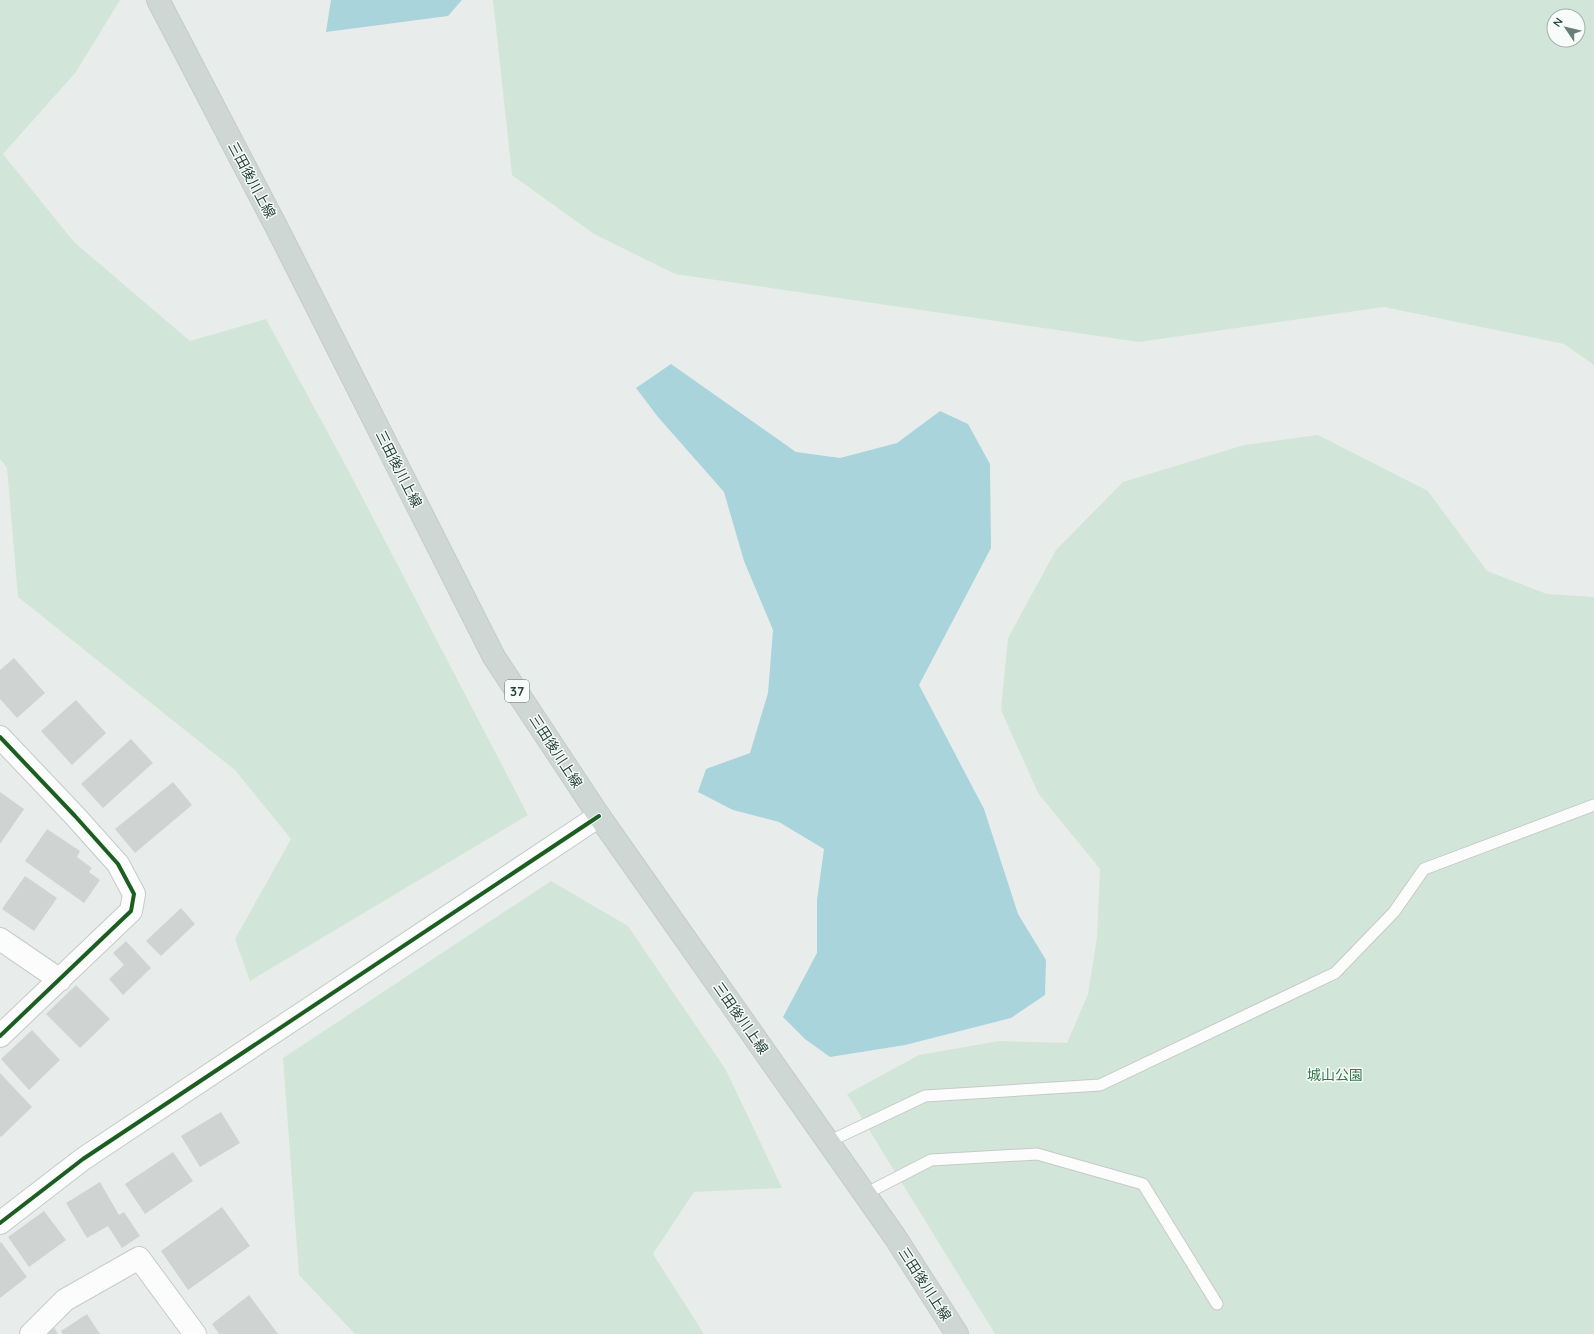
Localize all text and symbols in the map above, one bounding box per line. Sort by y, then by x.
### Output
north arrow [1546,8,1586,48]
text: N [1550,15,1566,30]
street label: 三田後川上線 [224,139,280,221]
street label: 三田後川上線 [372,427,426,511]
road number: 37 [505,680,529,702]
street label: 三田後川上線 [526,711,586,791]
street label: 三田後川上線 [710,978,772,1058]
park label: 城山公園 [1307,1066,1363,1084]
street label: 三田後川上線 [895,1244,955,1324]

